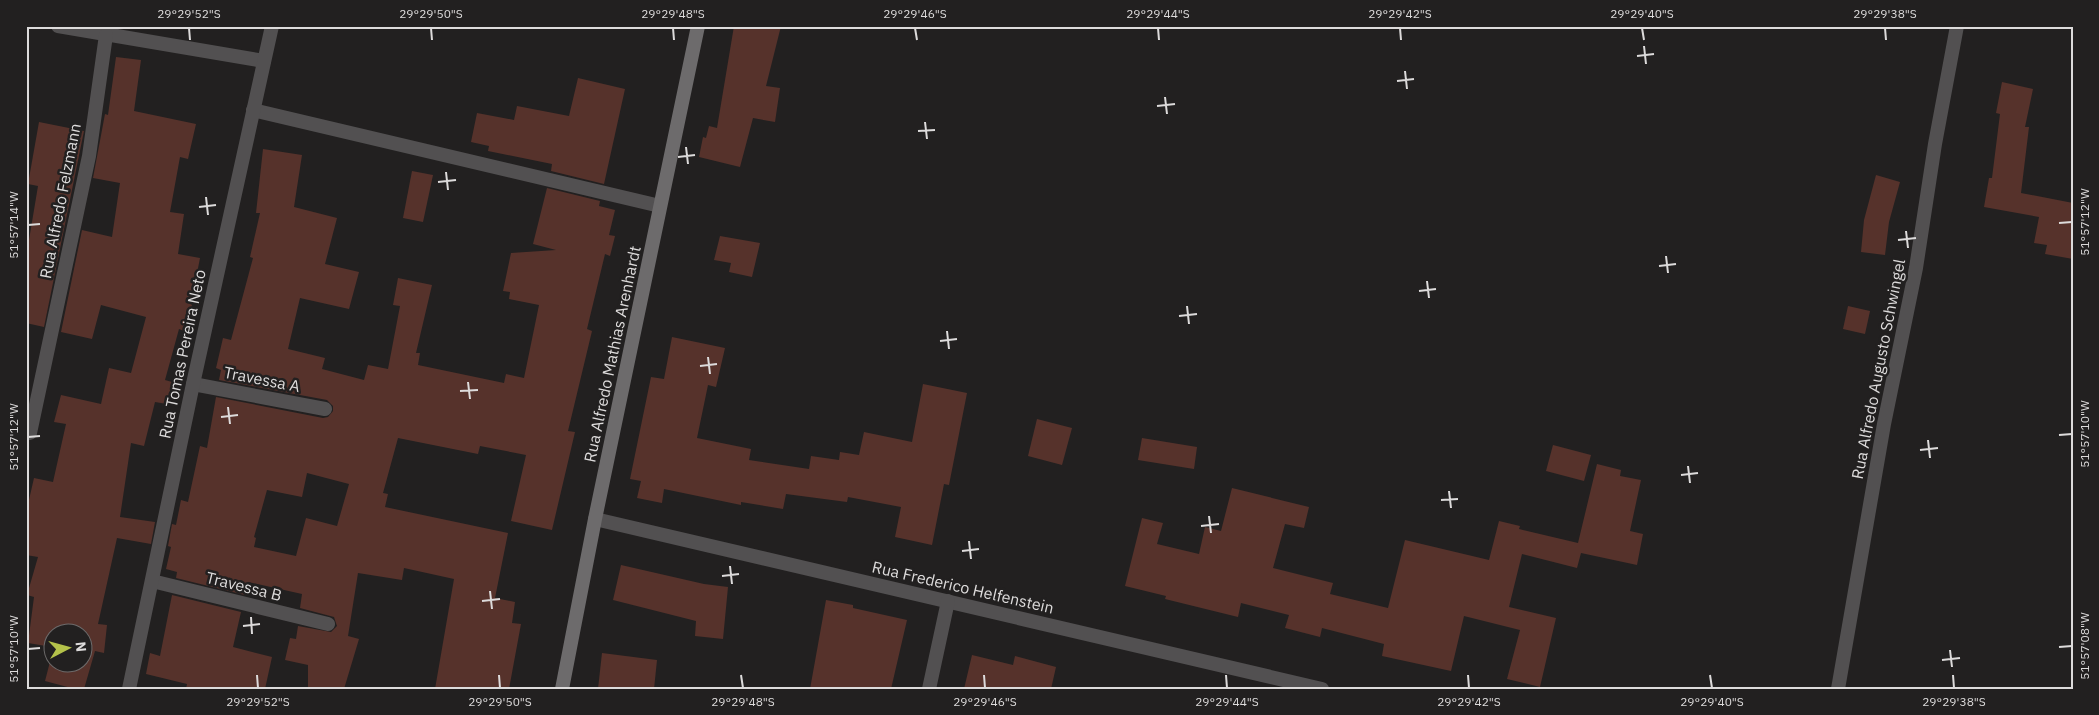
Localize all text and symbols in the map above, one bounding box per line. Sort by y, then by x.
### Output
text: 29°29'52"S [157,6,221,21]
text: 29°29'50"S [399,6,463,21]
text: 29°29'48"S [641,6,705,21]
text: 29°29'46"S [883,6,947,21]
text: 29°29'44"S [1126,6,1190,21]
text: 29°29'42"S [1368,6,1432,21]
text: 29°29'40"S [1610,6,1674,21]
text: 29°29'38"S [1853,6,1917,21]
street label: Rua Alfredo Felzmann [35,122,85,280]
text: 51°57'12"W [2077,188,2092,256]
text: 51°57'14"W [6,191,21,259]
street label: Rua Alfredo Mathias Arenhardt [579,244,645,464]
street label: Rua Alfredo Augusto Schwingel [1847,257,1909,481]
street label: Rua Tomas Pereira Neto [154,268,210,440]
street label: Travessa A [222,362,302,396]
text: 51°57'10"W [2077,400,2092,468]
text: 51°57'12"W [6,403,21,471]
street label: Rua Frederico Helfenstein [870,556,1056,618]
street label: Travessa B [204,567,284,605]
text: 51°57'08"W [2077,612,2092,680]
text: 51°57'10"W [6,615,21,683]
north arrow [42,622,92,672]
text: N [71,641,90,653]
text: 29°29'52"S [226,694,290,709]
text: 29°29'50"S [468,694,532,709]
text: 29°29'48"S [711,694,775,709]
text: 29°29'46"S [953,694,1017,709]
text: 29°29'44"S [1195,694,1259,709]
text: 29°29'42"S [1437,694,1501,709]
text: 29°29'40"S [1680,694,1744,709]
text: 29°29'38"S [1922,694,1986,709]

